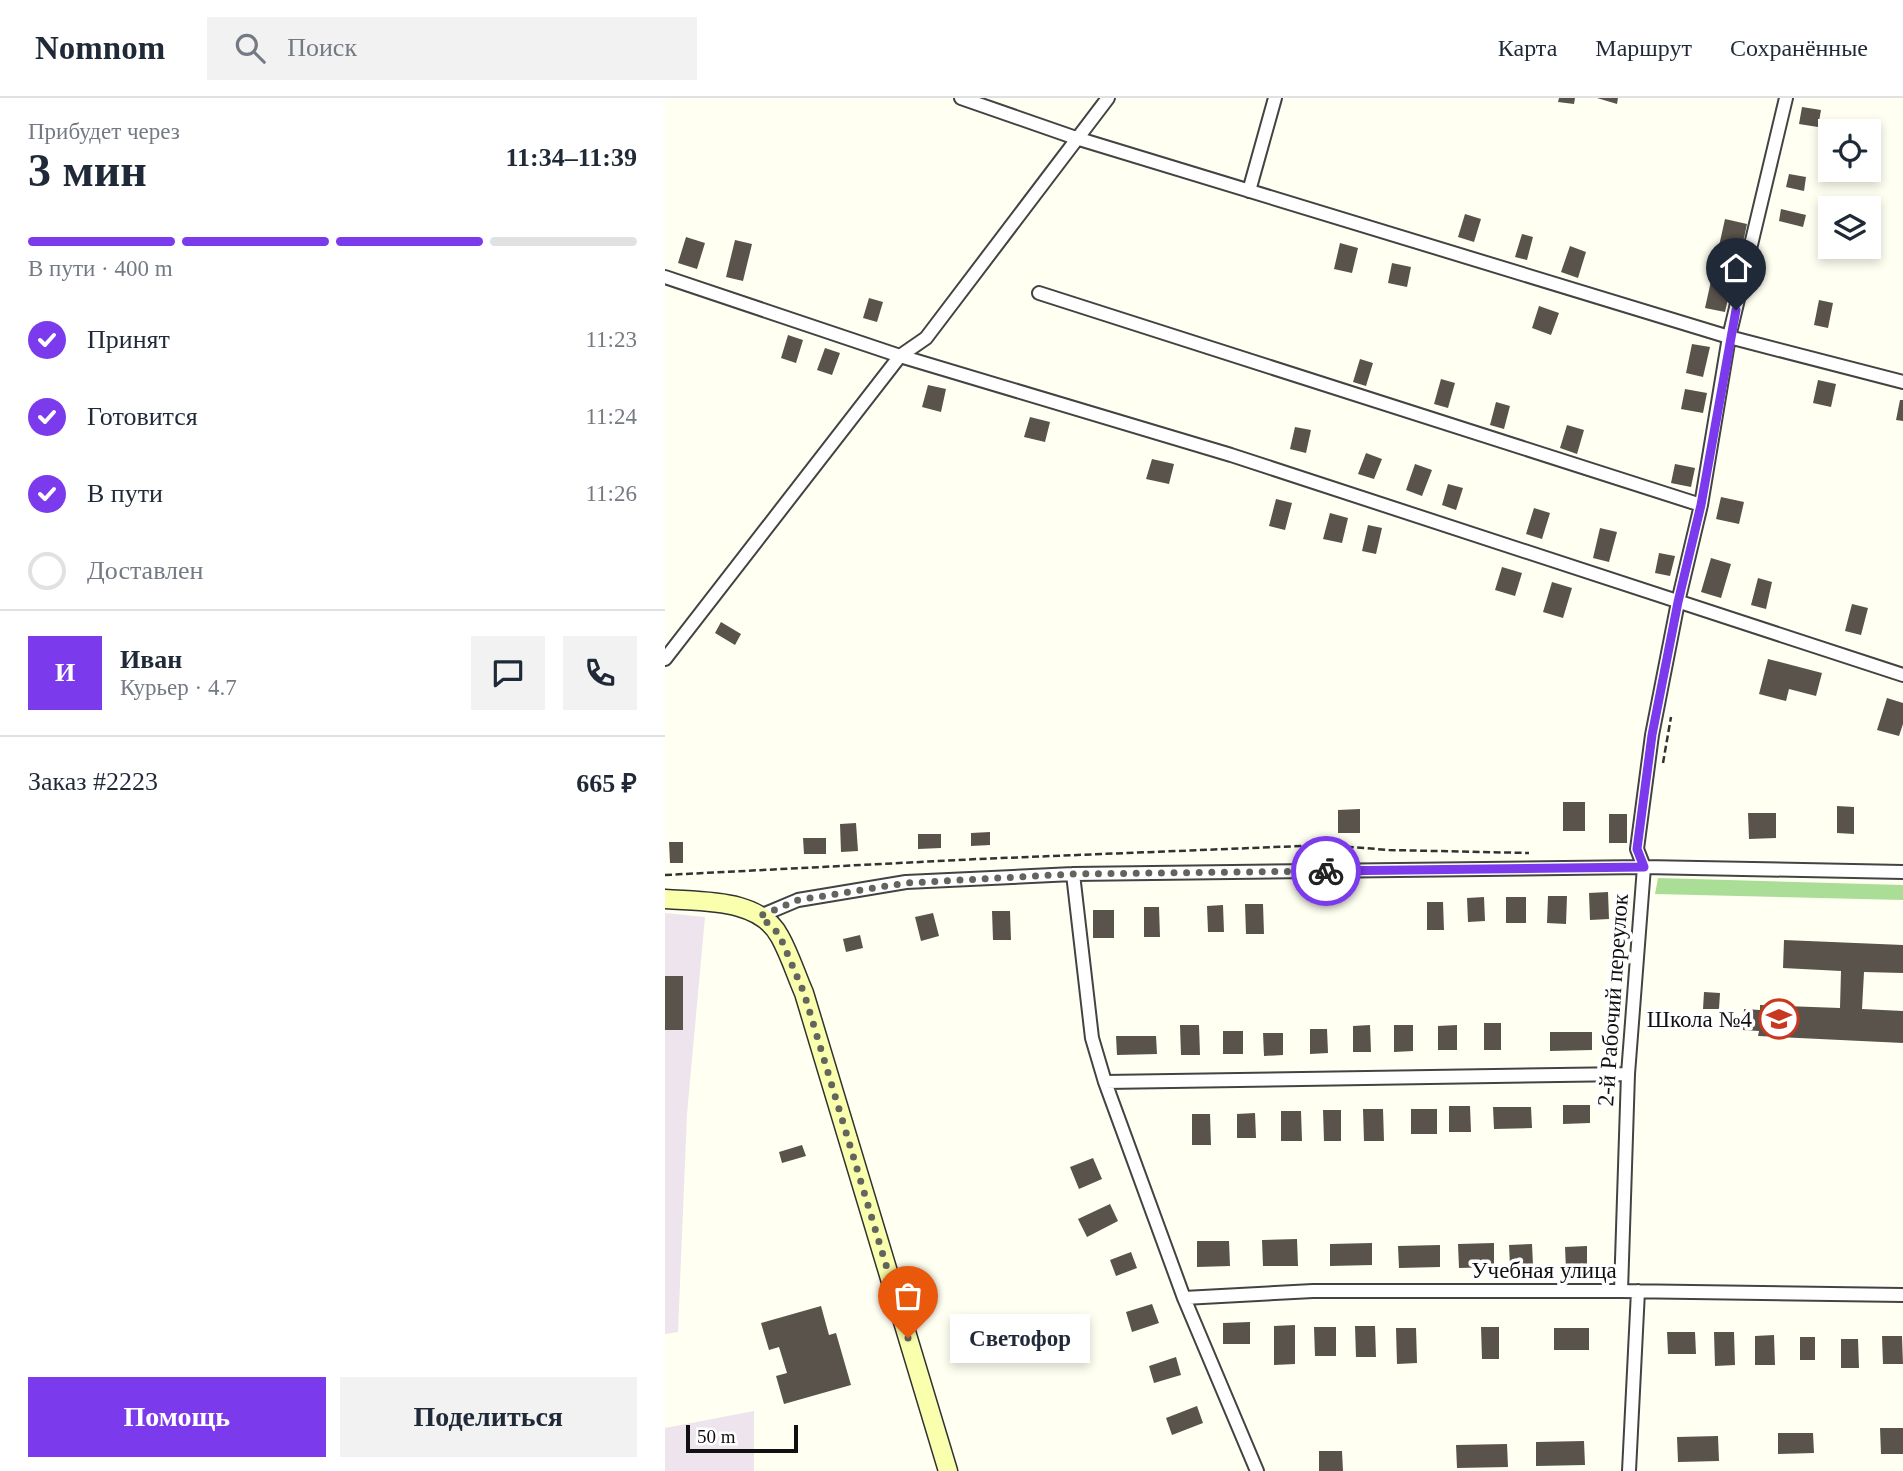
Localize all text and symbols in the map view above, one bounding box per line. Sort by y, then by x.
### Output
search box [207,17,697,80]
icon: search [231,29,269,67]
text: Nomnom [35,30,165,66]
text: Поиск [287,33,357,62]
text: Карта [1498,35,1557,61]
text: Маршрут [1595,35,1692,61]
text: Сохранённые [1730,35,1868,61]
text: Прибудет через [28,119,180,144]
map controls [1818,119,1881,259]
button: locate [1818,119,1881,182]
text: 11:34–11:39 [506,143,637,172]
text: 3 мин [28,145,147,196]
button: layers [1818,196,1881,259]
pin [1706,238,1766,310]
icon: home [1717,249,1755,287]
text: В пути · 400 m [28,256,173,281]
icon: check [28,321,66,359]
text: Принят [87,325,170,354]
text: 11:23 [585,327,637,352]
icon: check [28,398,66,436]
text: Готовится [87,402,198,431]
text: 11:24 [585,404,637,429]
icon: check [28,475,66,513]
text: В пути [87,479,163,508]
text: 11:26 [585,481,637,506]
text: Доставлен [87,556,204,585]
button: chat [471,636,545,710]
button: phone [563,636,637,710]
text: Иван [120,645,182,674]
text: И [55,658,75,687]
text: Курьер · 4.7 [120,675,237,700]
text: Заказ #2223 [28,767,158,796]
text: 665 ₽ [576,769,637,798]
courier [1291,836,1361,906]
icon: bike [1307,852,1345,890]
street label: 2-й Рабочий переулок [1593,892,1633,1107]
school or university icon: Школа №4 [1758,998,1800,1040]
place label: Школа №4 [1647,1007,1752,1032]
street label: Учебная улица [1471,1258,1617,1283]
pin [878,1266,938,1338]
icon: bag [889,1277,927,1315]
callout: Светофор [950,1314,1090,1362]
text: Светофор [969,1326,1071,1351]
button: Помощь [28,1377,326,1457]
button: Поделиться [340,1377,637,1457]
scale bar [686,1422,798,1454]
text: 50 m [697,1426,736,1447]

